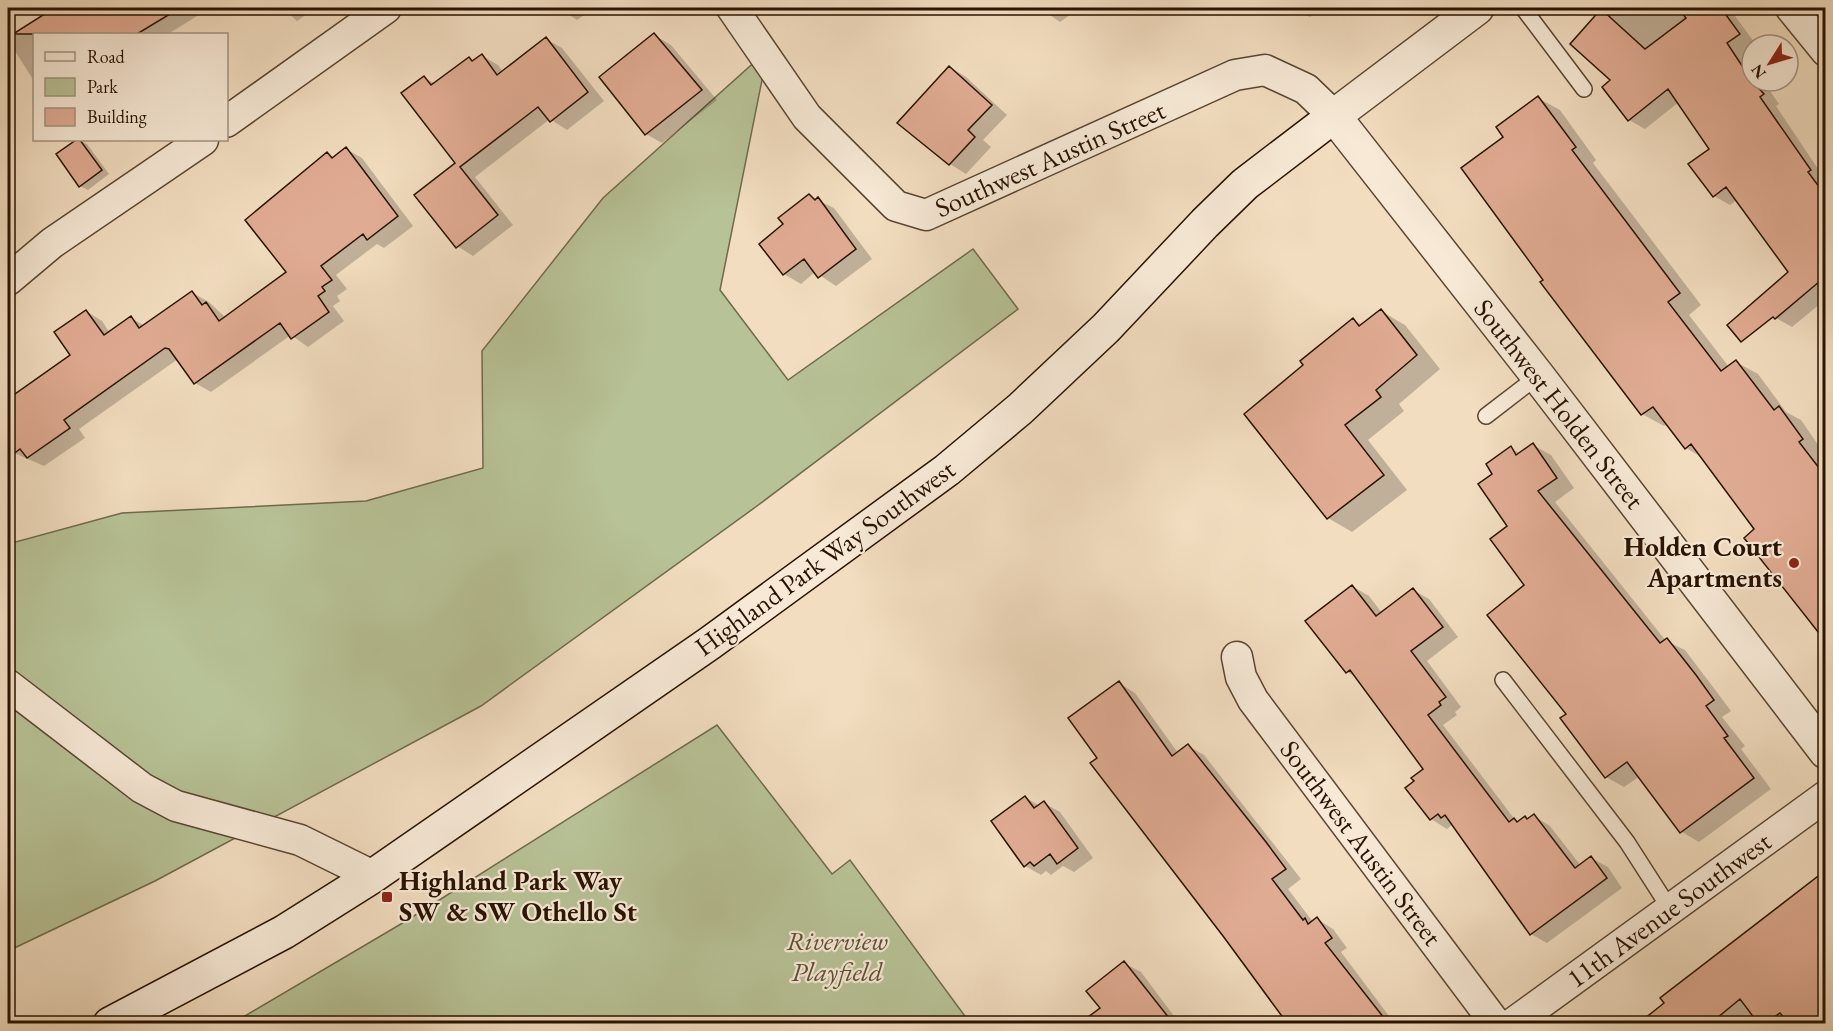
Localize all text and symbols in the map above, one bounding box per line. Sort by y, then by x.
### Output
legend [33,33,228,141]
north arrow [1740,33,1800,93]
text: Road [87,45,126,68]
text: N [1746,60,1771,83]
text: Park [87,75,118,98]
street label: Southwest Austin Street [929,92,1171,225]
text: Building [87,105,147,128]
street label: Southwest Holden Street [1466,292,1653,516]
street label: Highland Park Way Southwest [688,451,962,664]
place label: Holden Court Apartments [1624,529,1782,595]
marker: Holden Court Apartments [1787,556,1801,570]
street label: Southwest Austin Street [1273,733,1450,953]
street label: 11th Avenue Southwest [1560,823,1778,995]
place label: Highland Park Way SW & SW Othello St [399,863,637,929]
marker: Highland Park Way SW & SW Othello St [380,890,394,904]
park label: Riverview Playfield [786,923,888,989]

